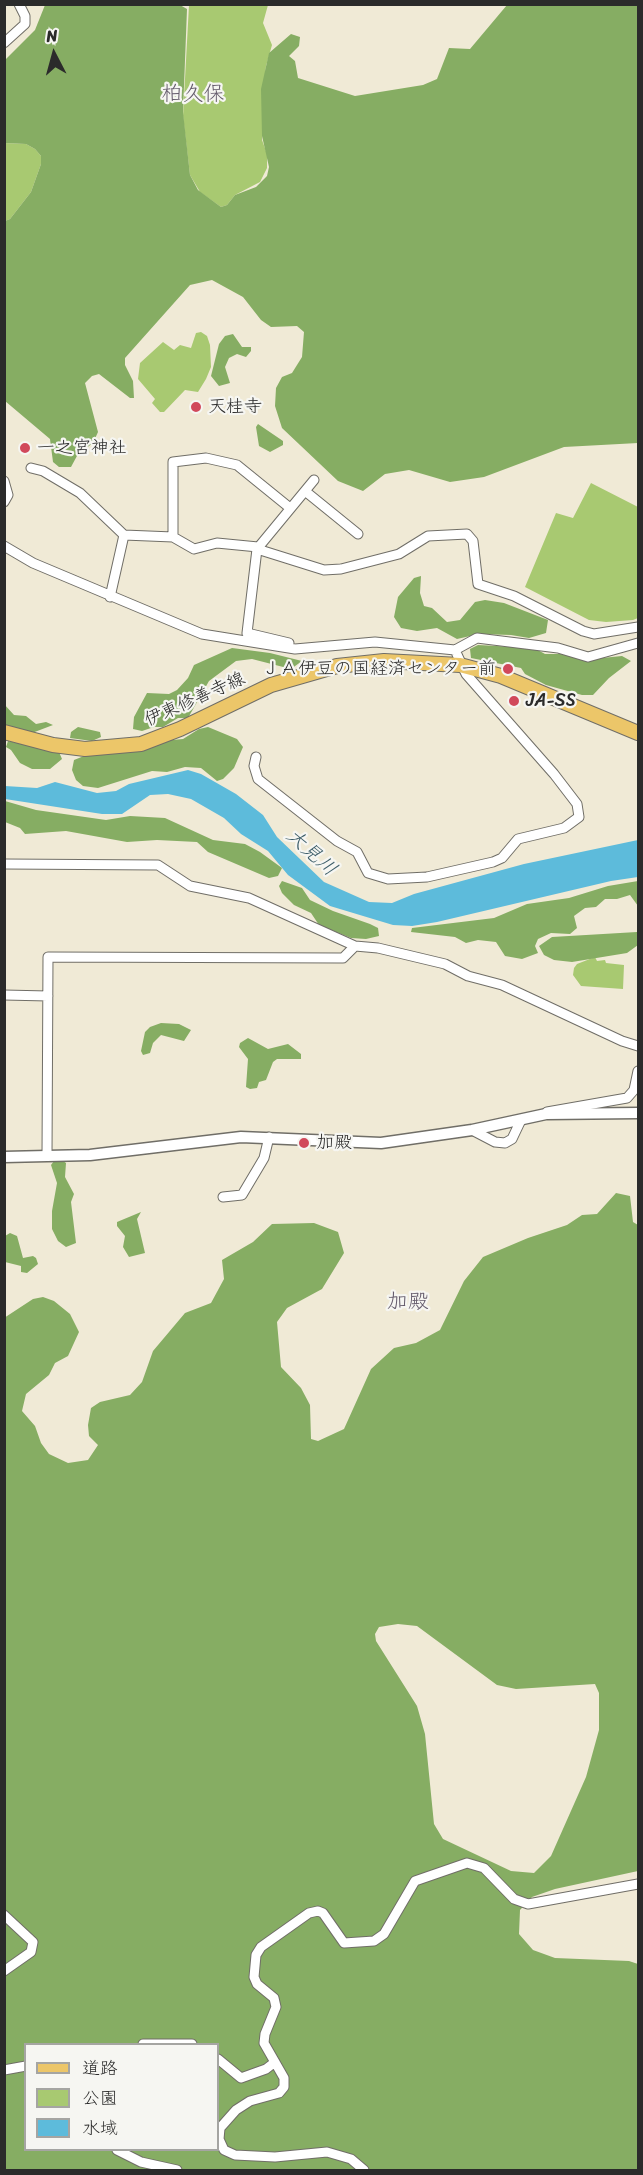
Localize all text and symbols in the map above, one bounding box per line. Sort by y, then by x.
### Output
text: N [45,21,59,51]
north arrow [24,24,84,84]
district label: 柏久保 [162,82,224,108]
place label: 天桂寺 [208,396,262,418]
marker: 天桂寺 [189,400,203,414]
place label: 一之宮神社 [37,437,127,459]
marker: 一之宮神社 [18,441,32,455]
place label: ＪＡ伊豆の国経済センター前 [262,658,496,680]
marker: ＪＡ伊豆の国経済センター前 [501,662,515,676]
street label: 伊東修善寺線 [141,668,249,732]
place label: JA-SS [526,690,576,712]
marker: JA-SS [507,694,521,708]
water label: 大見川 [281,824,341,882]
place label: 加殿 [316,1132,352,1154]
marker: 加殿 [297,1136,311,1150]
district label: 加殿 [387,1290,429,1316]
legend [24,2043,219,2151]
text: 道路 [82,2052,118,2084]
text: 公園 [82,2082,118,2114]
text: 水域 [82,2112,118,2144]

